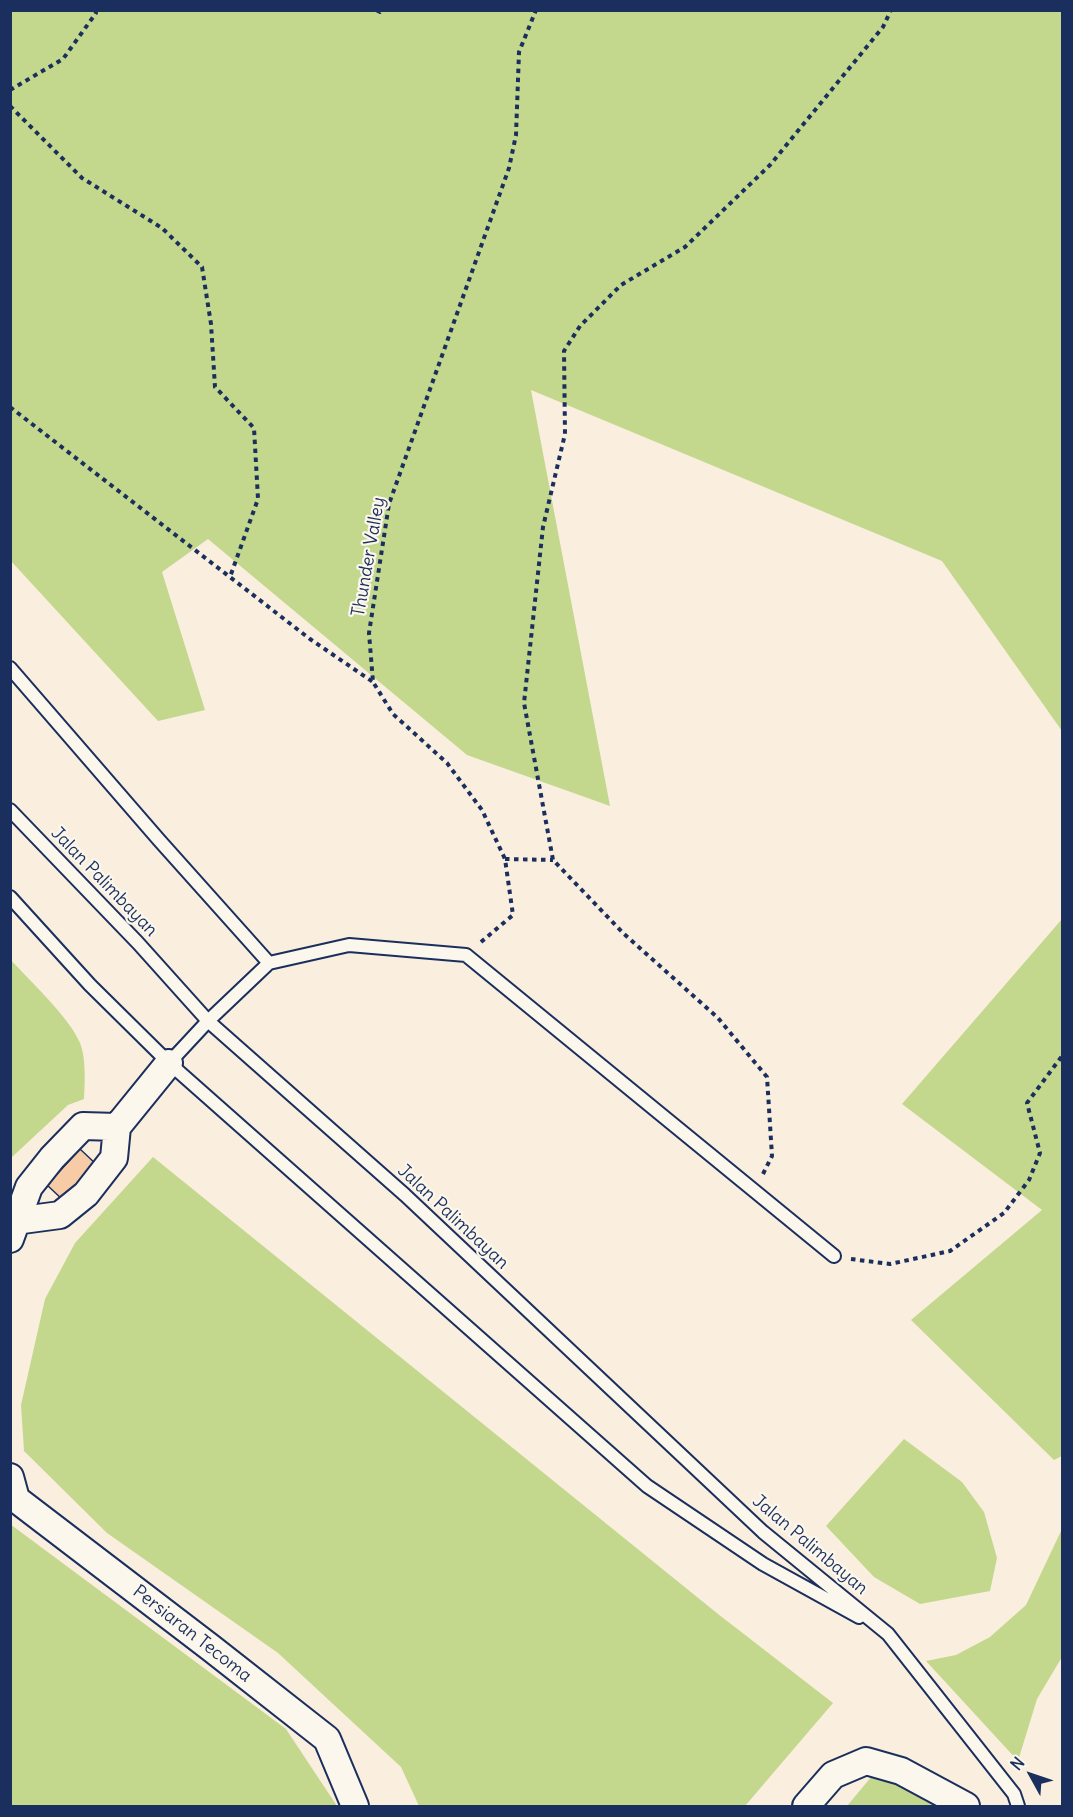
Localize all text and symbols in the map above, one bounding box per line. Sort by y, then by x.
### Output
street label: Thunder Valley [348,495,390,619]
street label: Jalan Palimbayan [46,823,162,941]
street label: Jalan Palimbayan [393,1160,513,1274]
street label: Jalan Palimbayan [748,1490,872,1600]
street label: Persiaran Tecoma [128,1581,256,1687]
north arrow [1001,1745,1061,1805]
text: N [1006,1753,1028,1774]

